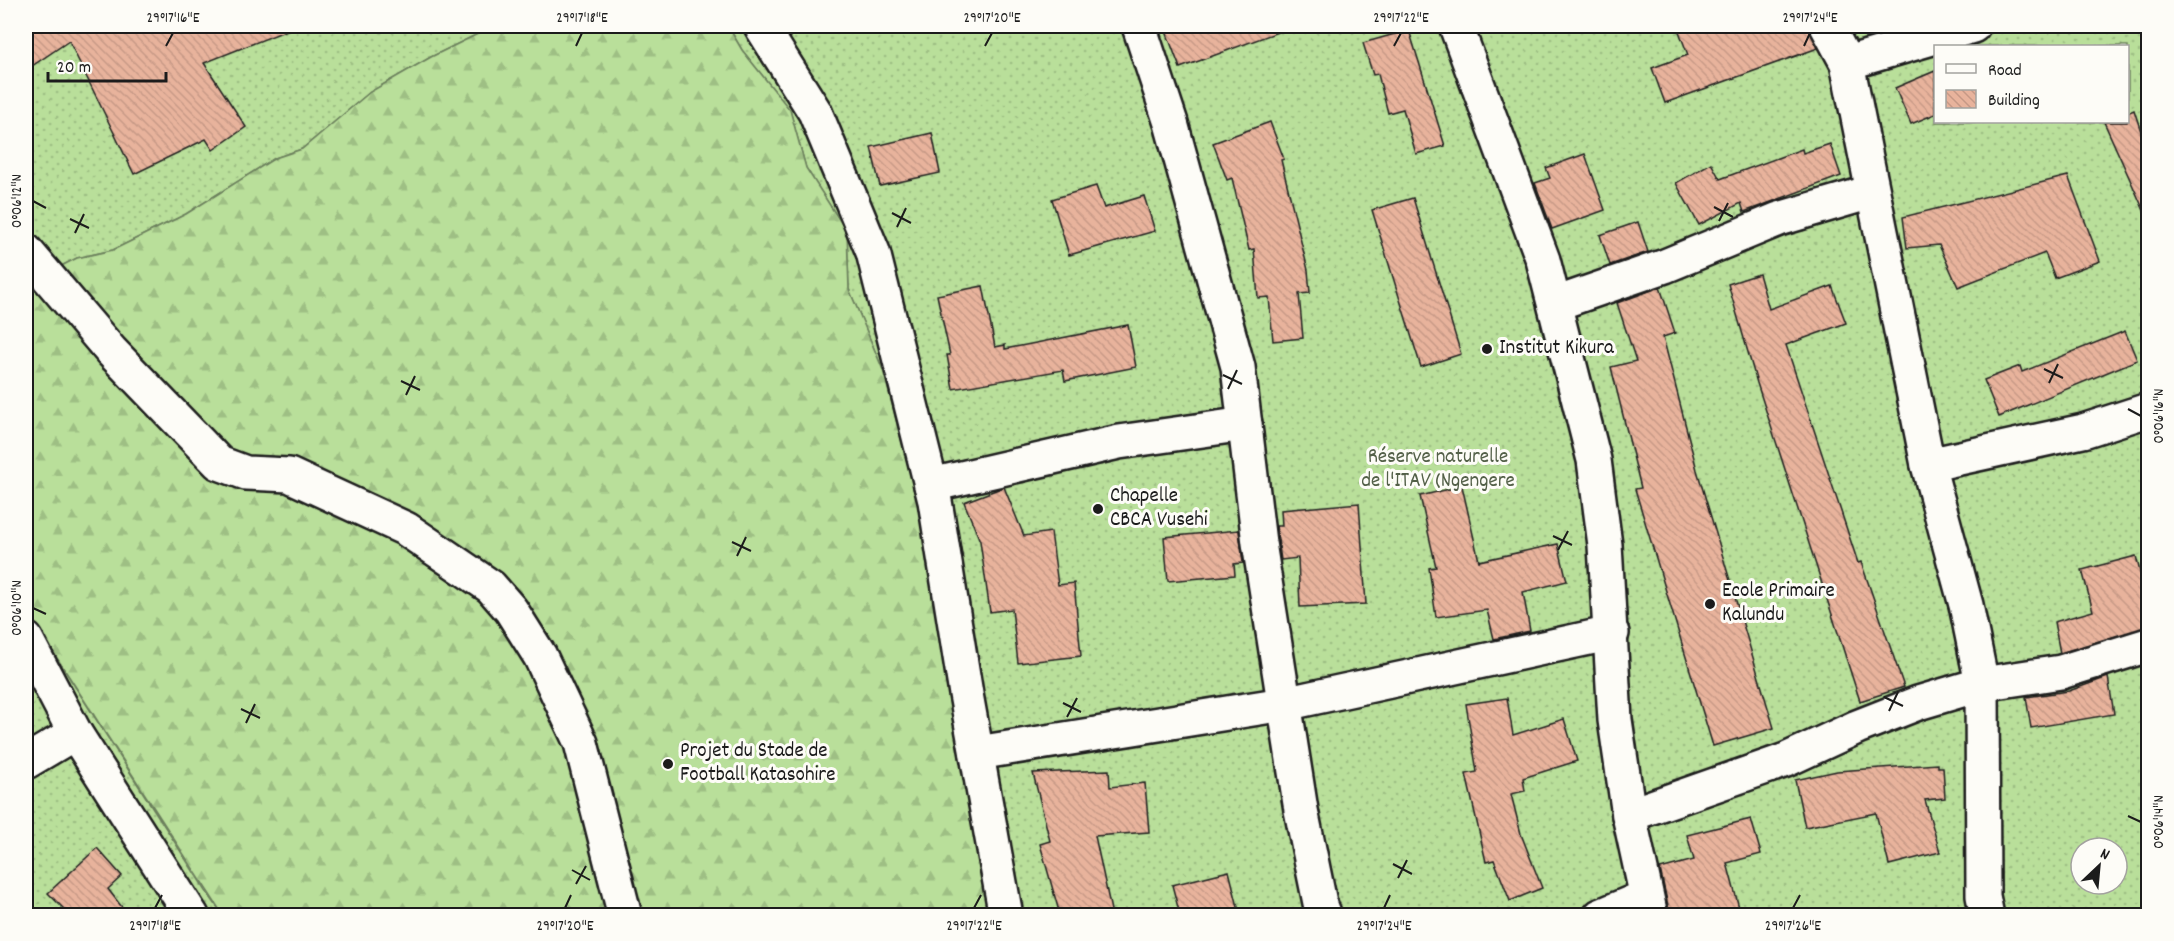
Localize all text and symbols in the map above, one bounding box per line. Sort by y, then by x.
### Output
text: 29°17'16"E [146,8,200,30]
text: 29°17'18"E [556,8,608,30]
text: 29°17'20"E [963,8,1021,30]
text: 29°17'22"E [1373,8,1429,30]
text: 29°17'24"E [1782,8,1838,30]
scale bar [48,45,166,83]
legend [1934,45,2129,123]
text: 20 m [57,56,91,81]
text: Road [1988,59,2022,84]
text: Building [1988,89,2040,114]
text: 0°06'12"N [7,174,29,228]
place label: Institut Kikura [1499,334,1615,364]
marker: Institut Kikura [1480,342,1494,356]
text: 0°06'16"N [2149,389,2171,443]
park label: Réserve naturelle de l'ITAV (Ngengere [1361,443,1515,497]
place label: Chapelle CBCA Vusehi [1110,482,1208,536]
marker: Chapelle CBCA Vusehi [1091,502,1105,516]
place label: Ecole Primaire Kalundu [1722,577,1835,631]
text: 0°06'10"N [7,580,29,636]
marker: Ecole Primaire Kalundu [1703,597,1717,611]
place label: Projet du Stade de Football Katasohire [680,737,835,791]
marker: Projet du Stade de Football Katasohire [661,757,675,771]
text: 0°06'14"N [2149,795,2171,849]
north arrow [2069,836,2129,896]
text: N [2096,843,2113,867]
text: 29°17'18"E [129,916,181,938]
text: 29°17'20"E [536,916,594,938]
text: 29°17'22"E [946,916,1002,938]
text: 29°17'24"E [1356,916,1412,938]
text: 29°17'26"E [1765,916,1821,938]

